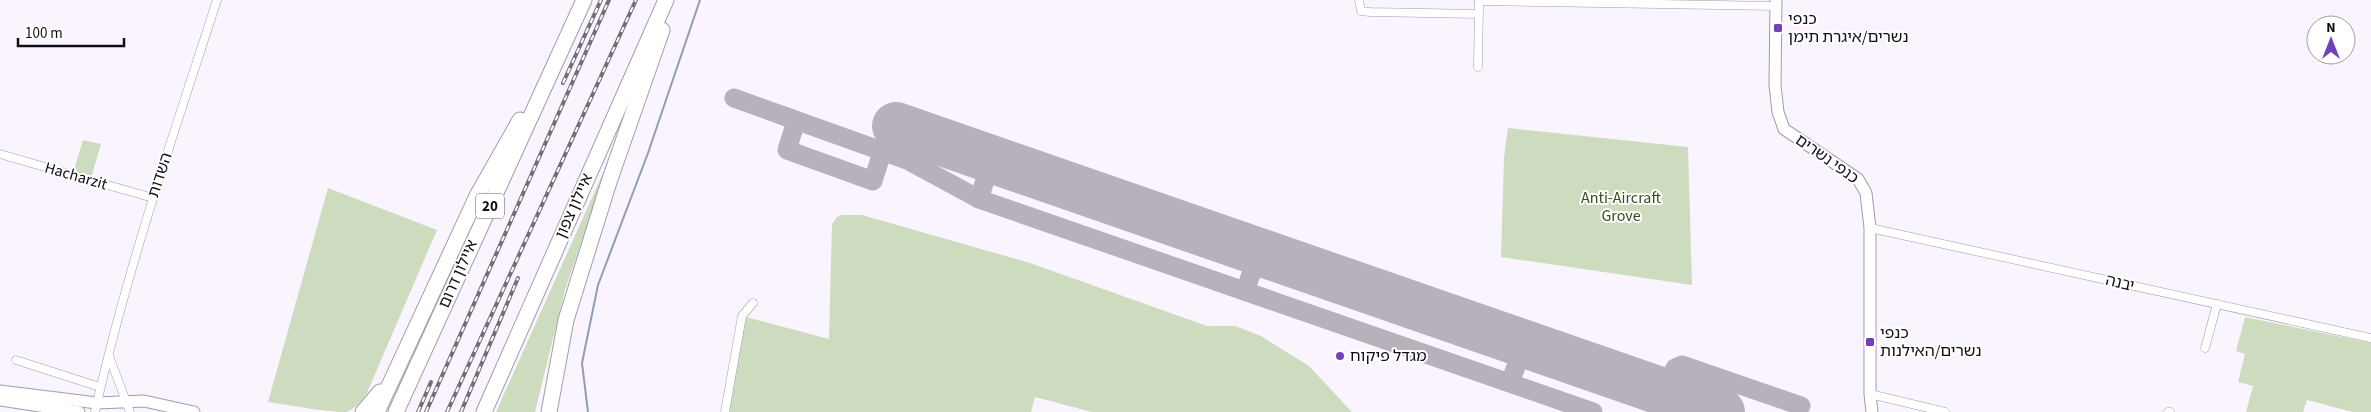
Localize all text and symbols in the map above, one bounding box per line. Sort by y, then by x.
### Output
place label: כנפי נשרים/איגרת תימן [1788,8,1909,48]
scale bar [18,15,124,47]
north arrow [2306,15,2356,65]
text: N [2326,18,2336,38]
marker: כנפי נשרים/איגרת תימן [1772,22,1784,34]
text: 100 m [25,23,63,44]
street label: כנפי נשרים [1791,129,1863,189]
street label: השדות [142,150,178,200]
street label: Hacharzit [42,157,110,196]
street label: איילון צפון [550,170,598,242]
park label: Anti-Aircraft Grove [1581,187,1661,227]
road number: 20 [476,194,504,218]
street label: איילון דרום [433,236,483,312]
street label: יבנה [2103,269,2137,297]
place label: כנפי נשרים/האילנות [1880,322,1982,362]
marker: כנפי נשרים/האילנות [1864,336,1876,348]
place label: מגדל פיקוח [1350,345,1427,367]
marker: מגדל פיקוח [1334,350,1346,362]

